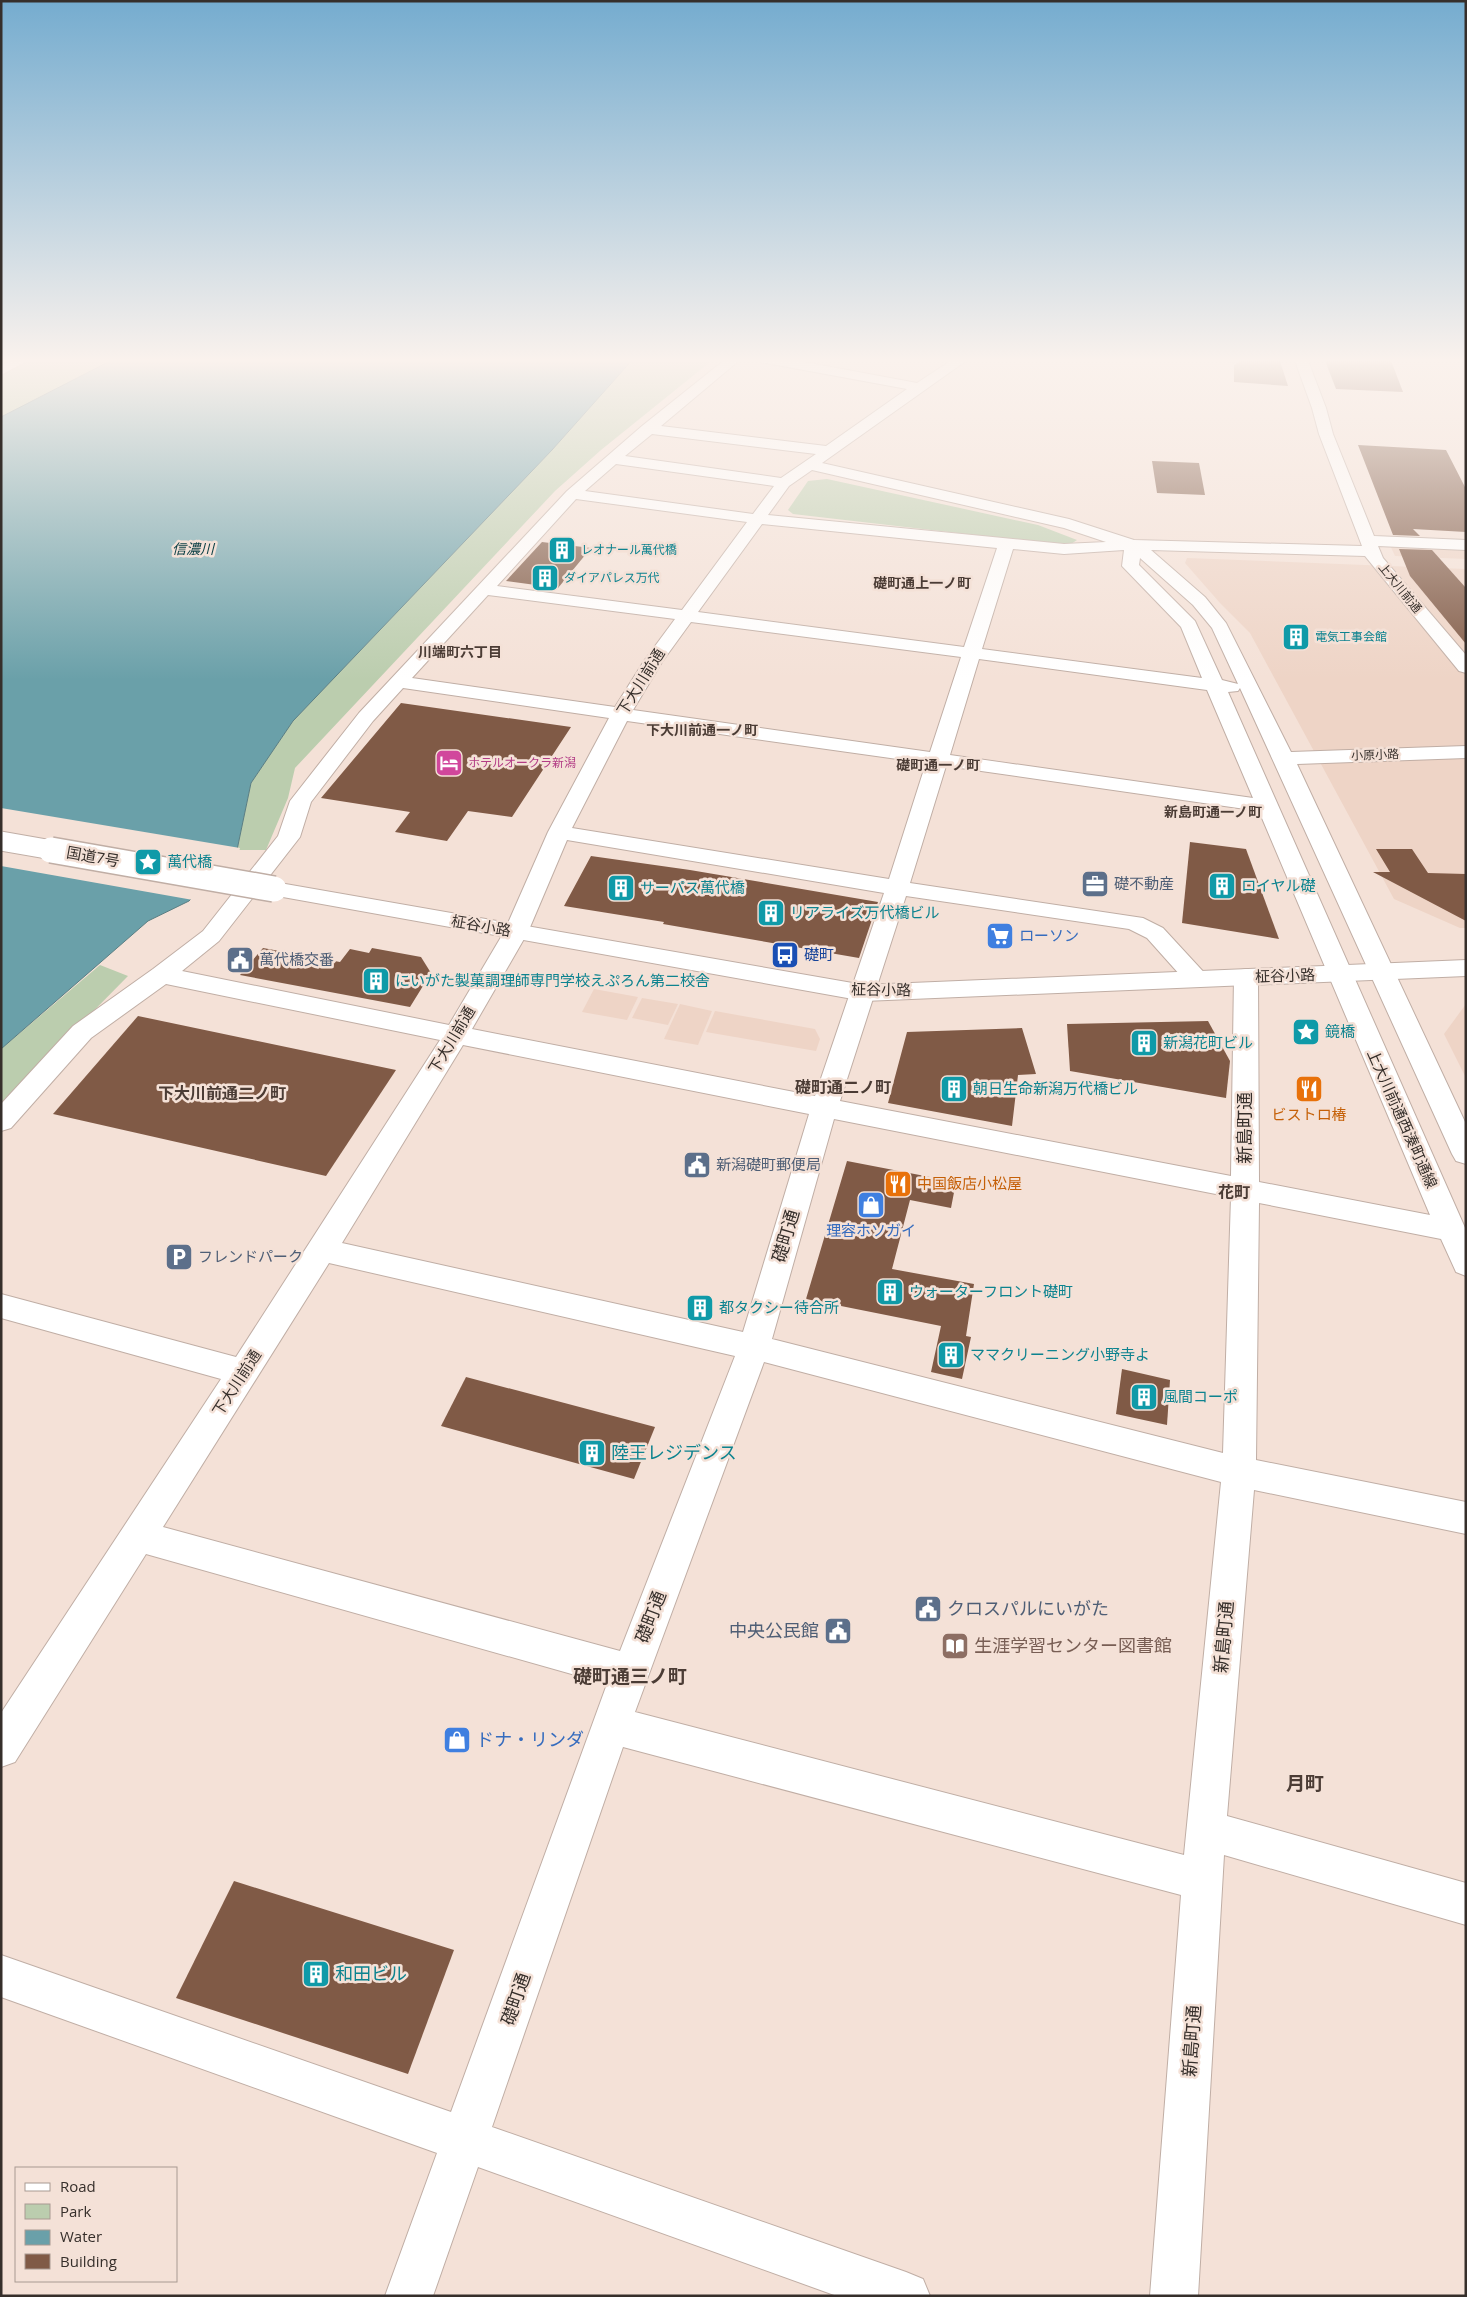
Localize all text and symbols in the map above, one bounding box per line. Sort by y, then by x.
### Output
building icon: レオナール萬代橋 [547,535,577,565]
water label: 信濃川 [172,539,216,558]
place label: レオナール萬代橋 [581,541,677,558]
street label: 上大川前通 [1375,559,1426,616]
building icon: ダイアパレス万代 [530,563,560,593]
place label: ダイアパレス万代 [564,569,660,586]
district label: 礎町通上一ノ町 [873,573,971,592]
building icon: 電気工事会館 [1281,622,1311,652]
place label: 電気工事会館 [1315,628,1387,645]
district label: 川端町六丁目 [418,642,502,661]
street label: 下大川前通 [612,644,669,719]
district label: 下大川前通一ノ町 [646,720,758,739]
street label: 小原小路 [1351,745,1399,764]
hotel icon: ホテルオークラ新潟 [434,748,464,778]
place label: ホテルオークラ新潟 [468,754,576,771]
district label: 礎町通一ノ町 [896,755,980,774]
district label: 新島町通一ノ町 [1164,802,1262,821]
street label: 国道7号 [65,842,121,871]
place icon: 萬代橋 [133,847,163,877]
place label: 萬代橋 [167,851,212,871]
office icon: 礎不動産 [1080,869,1110,899]
building icon: ロイヤル礎 [1207,871,1237,901]
building icon: サーパス萬代橋 [606,873,636,903]
place label: 礎不動産 [1114,873,1174,893]
place label: ロイヤル礎 [1241,875,1316,895]
place label: サーパス萬代橋 [640,877,745,897]
building icon: リアライズ万代橋ビル [756,898,786,928]
place label: リアライズ万代橋ビル [790,902,940,922]
street label: 柾谷小路 [450,910,512,940]
supermarket icon: ローソン [985,921,1015,951]
place label: ローソン [1019,925,1079,945]
bus stop icon: 礎町 [770,940,800,970]
place label: 礎町 [804,944,834,964]
public building icon: 萬代橋交番 [225,945,255,975]
place label: 萬代橋交番 [259,949,334,969]
street label: 柾谷小路 [1255,964,1315,986]
building icon: にいがた製菓調理師専門学校えぷろん第二校舎 [361,966,391,996]
place label: にいがた製菓調理師専門学校えぷろん第二校舎 [395,970,710,990]
street label: 柾谷小路 [851,978,911,1000]
street label: 下大川前通 [423,1002,479,1077]
place icon: 鏡橋 [1291,1017,1321,1047]
place label: 鏡橋 [1325,1021,1355,1041]
building icon: 新潟花町ビル [1129,1028,1159,1058]
place label: 新潟花町ビル [1163,1032,1253,1052]
street label: 上大川前通西湊町通線 [1363,1046,1443,1191]
building icon: 朝日生命新潟万代橋ビル [939,1074,969,1104]
restaurant icon: ビストロ椿 [1294,1074,1324,1104]
district label: 礎町通二ノ町 [795,1076,891,1098]
place label: 朝日生命新潟万代橋ビル [973,1078,1138,1098]
district label: 下大川前通二ノ町 [158,1082,286,1104]
street label: 新島町通 [1232,1092,1256,1164]
place label: ビストロ椿 [1271,1104,1347,1124]
public building icon: 新潟礎町郵便局 [682,1150,712,1180]
place label: 新潟礎町郵便局 [716,1154,821,1174]
restaurant icon: 中国飯店小松屋 [883,1169,913,1199]
place label: 中国飯店小松屋 [917,1173,1022,1193]
district label: 花町 [1218,1181,1250,1203]
shop icon: 理容ホソガイ [856,1190,886,1220]
street label: 礎町通 [766,1206,804,1265]
place label: 理容ホソガイ [826,1220,916,1240]
parking icon: フレンドパーク [164,1242,194,1272]
place label: フレンドパーク [198,1246,303,1266]
building icon: ウォーターフロント礎町 [875,1277,905,1307]
place label: ウォーターフロント礎町 [909,1281,1073,1301]
building icon: 都タクシー待合所 [685,1293,715,1323]
place label: 都タクシー待合所 [719,1297,839,1317]
building icon: ママクリーニング小野寺よ [936,1340,966,1370]
place label: ママクリーニング小野寺よ [970,1344,1150,1364]
street label: 下大川前通 [207,1346,265,1419]
building icon: 風間コーポ [1129,1382,1159,1412]
place label: 風間コーポ [1163,1386,1238,1406]
building icon: 陸王レジデンス [577,1438,607,1468]
place label: 陸王レジデンス [611,1440,737,1464]
street label: 礎町通 [629,1587,671,1646]
public building icon: クロスパルにいがた [913,1594,943,1624]
place label: クロスパルにいがた [947,1596,1109,1620]
street label: 新島町通 [1208,1600,1238,1674]
public building icon: 中央公民館 [823,1616,853,1646]
place label: 中央公民館 [729,1618,819,1642]
library icon: 生涯学習センター図書館 [940,1631,970,1661]
place label: 生涯学習センター図書館 [974,1633,1172,1657]
district label: 礎町通三ノ町 [573,1663,687,1689]
shop icon: ドナ・リンダ [442,1725,472,1755]
place label: ドナ・リンダ [476,1727,584,1751]
district label: 月町 [1286,1770,1324,1796]
building icon: 和田ビル [301,1959,331,1989]
place label: 和田ビル [335,1961,407,1985]
street label: 礎町通 [495,1969,535,2028]
street label: 新島町通 [1177,2004,1205,2078]
legend [15,2167,178,2282]
text: Road [60,2176,96,2196]
text: Park [60,2201,91,2221]
text: Water [60,2226,102,2246]
text: Building [60,2251,117,2271]

